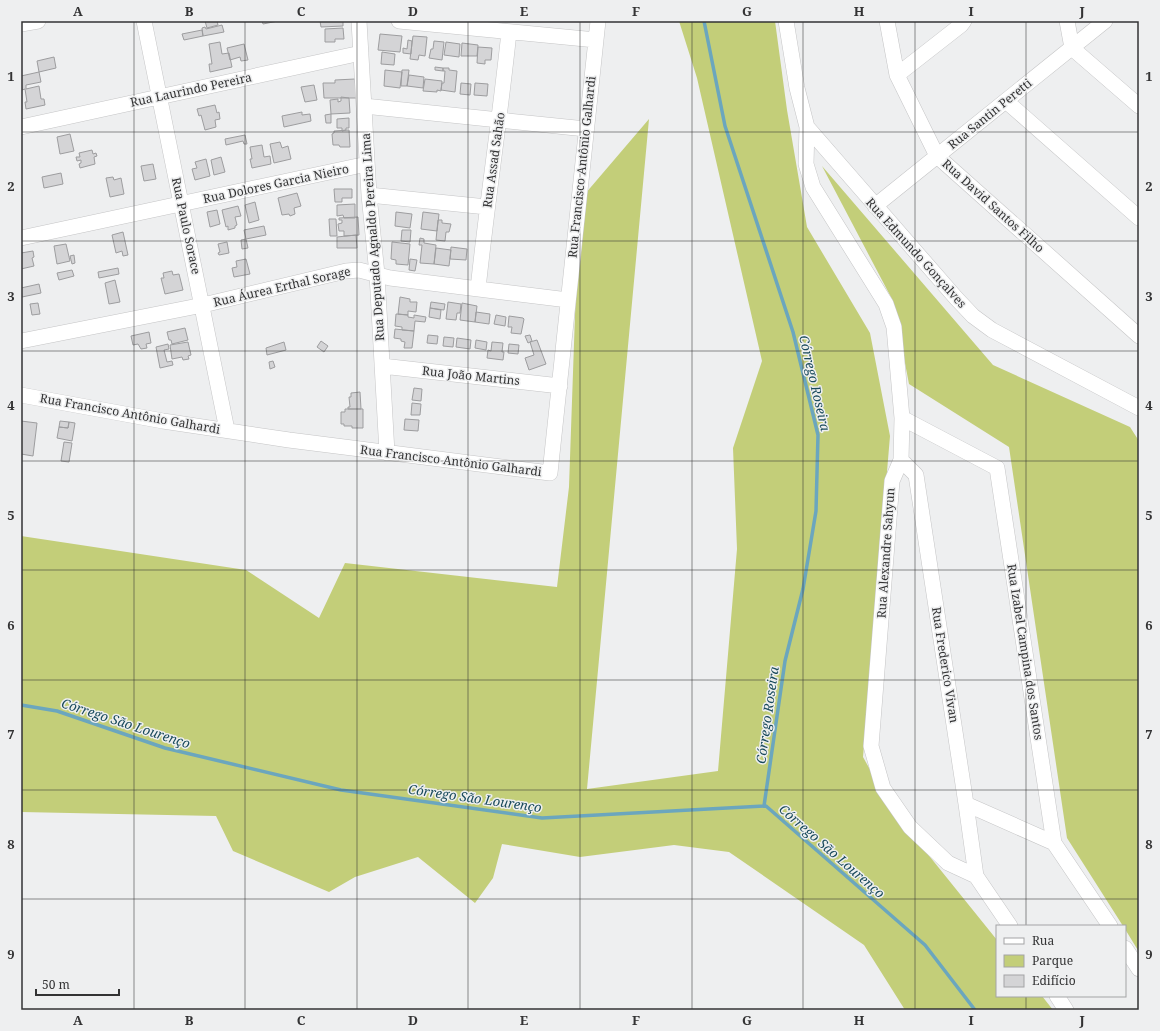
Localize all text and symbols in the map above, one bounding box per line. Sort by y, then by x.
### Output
text: A [73,2,83,20]
text: B [185,2,194,20]
text: C [297,2,306,20]
text: D [408,2,418,20]
text: E [520,2,529,20]
text: F [632,2,640,20]
text: G [742,2,752,20]
text: H [854,2,865,20]
text: I [968,2,974,20]
text: J [1078,2,1085,20]
text: 1 [7,67,15,85]
text: 1 [1145,67,1153,85]
street label: Rua Laurindo Pereira [129,68,253,111]
street label: Rua Santin Peretti [944,74,1035,153]
street label: Rua Francisco Antônio Galhardi [563,75,600,259]
street label: Rua Assad Sahão [478,111,509,209]
street label: Rua Deputado Agnaldo Pereira Lima [357,132,388,342]
street label: Rua David Santos Filho [939,155,1048,256]
street label: Rua Dolores Garcia Nieiro [201,160,350,207]
street label: Rua Paulo Sorace [168,176,205,276]
text: 2 [7,177,15,195]
text: 2 [1145,177,1153,195]
street label: Rua Edmundo Gonçalves [862,194,970,311]
street label: Rua Áurea Erthal Sorage [212,262,352,311]
text: 3 [7,287,15,305]
text: 3 [1145,287,1153,305]
water label: Córrego Roseira [795,333,835,433]
street label: Rua João Martins [421,362,521,389]
street label: Rua Francisco Antônio Galhardi [39,389,222,438]
text: 4 [7,396,15,414]
text: 4 [1145,396,1153,414]
street label: Rua Francisco Antônio Galhardi [359,441,543,480]
street label: Rua Alexandre Sahyun [872,487,899,619]
text: 5 [7,506,15,524]
text: 5 [1145,506,1153,524]
street label: Rua Izabel Campina dos Santos [1003,563,1048,741]
street label: Rua Frederico Vivan [928,606,963,724]
text: 6 [7,616,15,634]
text: 6 [1145,616,1153,634]
water label: Córrego Roseira [751,665,783,765]
water label: Córrego São Lourenço [59,694,193,752]
text: 7 [7,725,15,743]
text: 7 [1145,725,1153,743]
water label: Córrego São Lourenço [407,780,543,816]
water label: Córrego São Lourenço [775,800,889,902]
text: 8 [7,835,15,853]
text: 8 [1145,835,1153,853]
legend [996,925,1126,997]
text: Rua [1032,932,1054,949]
text: 9 [7,945,15,963]
text: 9 [1145,945,1153,963]
text: Parque [1032,952,1073,969]
scale bar [36,971,119,997]
text: Edifício [1032,972,1076,989]
text: 50 m [42,976,70,993]
text: A [73,1011,83,1029]
text: B [185,1011,194,1029]
text: C [297,1011,306,1029]
text: D [408,1011,418,1029]
text: E [520,1011,529,1029]
text: F [632,1011,640,1029]
text: G [742,1011,752,1029]
text: H [854,1011,865,1029]
text: I [968,1011,974,1029]
text: J [1078,1011,1085,1029]

